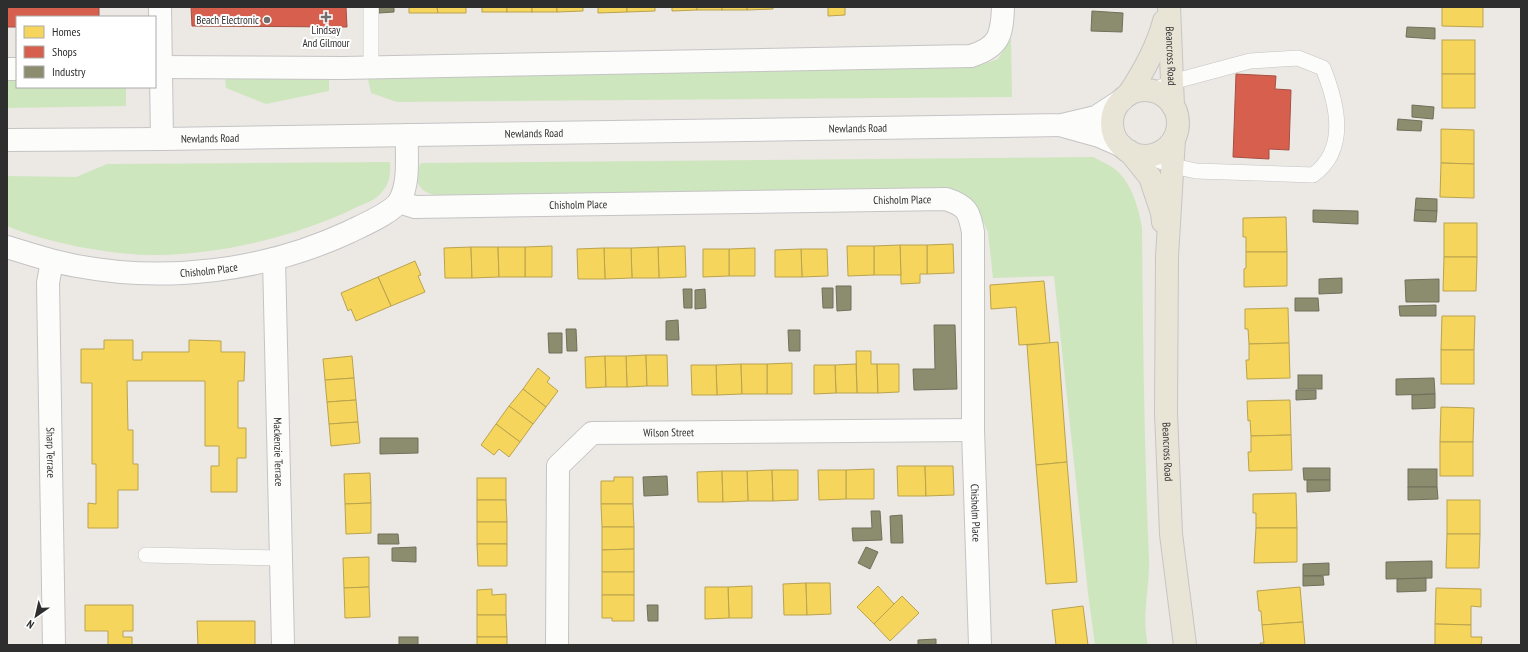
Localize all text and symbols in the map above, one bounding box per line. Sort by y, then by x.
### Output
marker: Lindsay And Gilmour [321,12,331,22]
place label: Beach Electronic [196,13,259,27]
marker: Beach Electronic [262,15,272,25]
legend [16,16,156,88]
place label: Lindsay And Gilmour [302,23,350,50]
text: Homes [52,24,80,39]
street label: Beancross Road [1163,26,1179,86]
text: Shops [52,44,77,59]
text: Industry [52,64,86,79]
street label: Newlands Road [829,121,887,136]
street label: Newlands Road [505,126,563,141]
street label: Newlands Road [181,131,240,146]
street label: Chisholm Place [873,192,932,207]
street label: Chisholm Place [549,197,608,212]
street label: Chisholm Place [180,260,239,280]
street label: Mackenzie Terrace [271,417,286,487]
street label: Beancross Road [1159,422,1176,482]
street label: Wilson Street [643,425,694,440]
street label: Sharp Terrace [43,427,58,479]
street label: Chisholm Place [968,484,984,543]
north arrow [16,596,56,636]
text: N [24,617,37,632]

